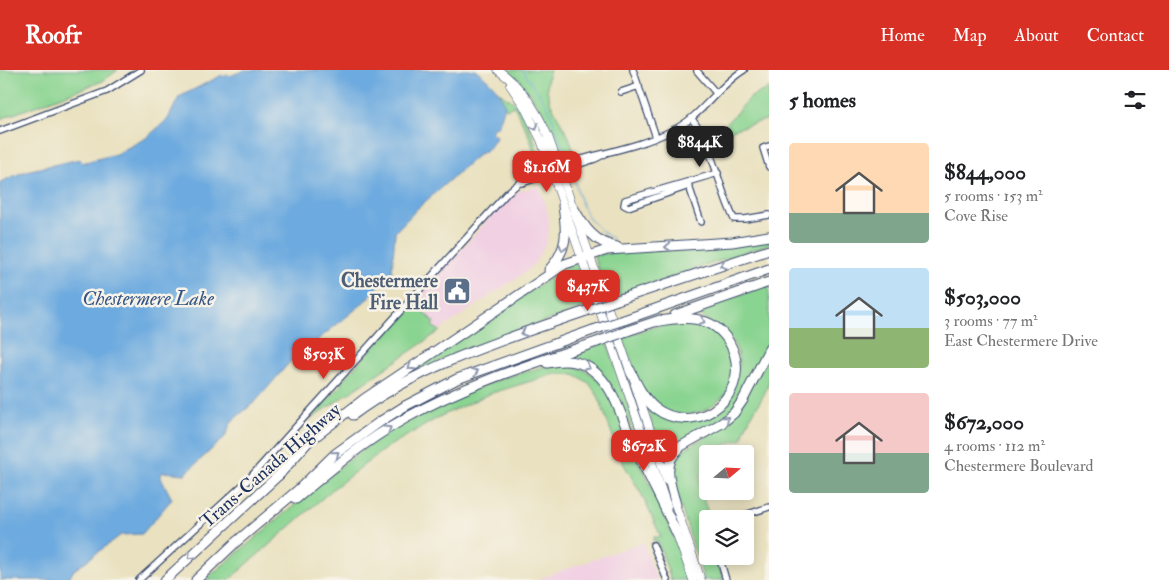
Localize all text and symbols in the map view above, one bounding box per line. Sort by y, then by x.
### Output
text: Roofr [25,20,82,51]
text: Home [880,24,925,47]
text: Map [953,24,987,47]
text: About [1015,24,1059,47]
text: Contact [1087,24,1144,47]
icon: filters [1121,86,1149,114]
text: 5 homes [789,87,856,114]
one-way arrow [529,122,539,131]
pin: $844K [665,126,735,168]
text: $844K [678,132,723,152]
pin: $1.16M [506,150,588,193]
text: $1.16M [523,157,571,177]
text: $844,000 [944,159,1026,186]
icon: home [829,163,889,223]
text: 5 rooms · 153 m² [944,186,1043,206]
text: Cove Rise [944,206,1008,226]
one-way arrow [664,241,672,252]
one-way arrow [558,243,568,251]
one-way arrow [719,259,727,269]
place label: Chestermere Fire Hall [341,269,438,315]
pin: $437K [553,270,623,312]
public building icon: Chestermere Fire Hall [442,276,472,306]
text: $437K [567,276,609,296]
text: $503,000 [944,284,1021,311]
water label: Chestermere Lake [82,286,214,311]
icon: home [829,288,889,348]
text: 3 rooms · 77 m² [944,311,1038,331]
one-way arrow [697,315,706,325]
one-way arrow [520,327,528,337]
text: East Chestermere Drive [944,331,1098,351]
pin: $503K [289,338,359,380]
text: $503K [303,344,345,364]
one-way arrow [581,360,590,370]
one-way arrow [407,361,417,370]
one-way arrow [471,368,479,378]
street label: Trans-Canada Highway [195,398,347,534]
text: $672,000 [944,409,1024,436]
icon: home [829,413,889,473]
one-way arrow [721,416,730,425]
one-way arrow [382,425,391,435]
pin: $672K [609,430,679,472]
text: $672K [622,436,666,456]
text: 4 rooms · 112 m² [944,436,1045,456]
north arrow [699,445,754,500]
map controls [699,445,754,565]
one-way arrow [330,451,339,459]
text: Chestermere Boulevard [944,456,1093,476]
button: layers [699,510,754,565]
one-way arrow [188,550,197,559]

